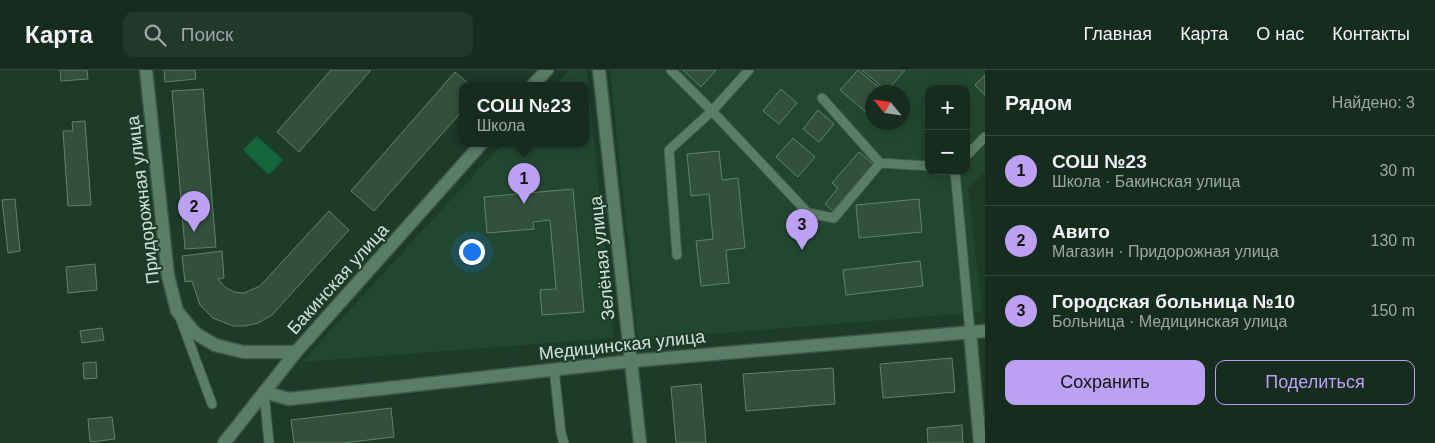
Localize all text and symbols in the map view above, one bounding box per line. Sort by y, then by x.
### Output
search box [123,12,473,57]
text: Карта [25,21,93,48]
icon: search [141,21,169,49]
text: Поиск [181,24,233,45]
text: Главная [1084,24,1152,44]
text: Карта [1180,24,1228,44]
text: О нас [1256,24,1304,44]
text: Контакты [1332,24,1410,44]
popup [459,82,589,147]
north arrow [865,85,910,130]
map controls [925,85,970,175]
button: + [925,85,970,130]
text: Рядом [1005,91,1072,114]
text: Найдено: 3 [1332,94,1415,111]
text: СОШ №23 [477,95,571,116]
street label: Придорожная улица [123,114,163,285]
text: Школа [477,117,525,134]
button: − [925,130,970,175]
text: СОШ №23 [1052,151,1147,172]
text: 1 [1017,162,1025,179]
text: 30 m [1379,162,1415,179]
pin: 1 [508,163,540,204]
text: Школа · Бакинская улица [1052,173,1240,190]
pin: 2 [178,191,210,232]
street label: Зелёная улица [585,194,618,321]
pin: 3 [786,209,818,250]
street label: Бакинская улица [283,219,393,338]
text: Авито [1052,221,1110,242]
text: 2 [1017,232,1025,249]
text: 130 m [1371,232,1415,249]
your location [459,239,485,265]
text: Магазин · Придорожная улица [1052,243,1279,260]
text: Городская больница №10 [1052,291,1295,312]
text: 3 [1017,302,1025,319]
text: 150 m [1371,302,1415,319]
text: Больница · Медицинская улица [1052,313,1287,330]
street label: Медицинская улица [538,326,707,364]
button: Сохранить [1005,360,1205,405]
button: Поделиться [1215,360,1415,405]

